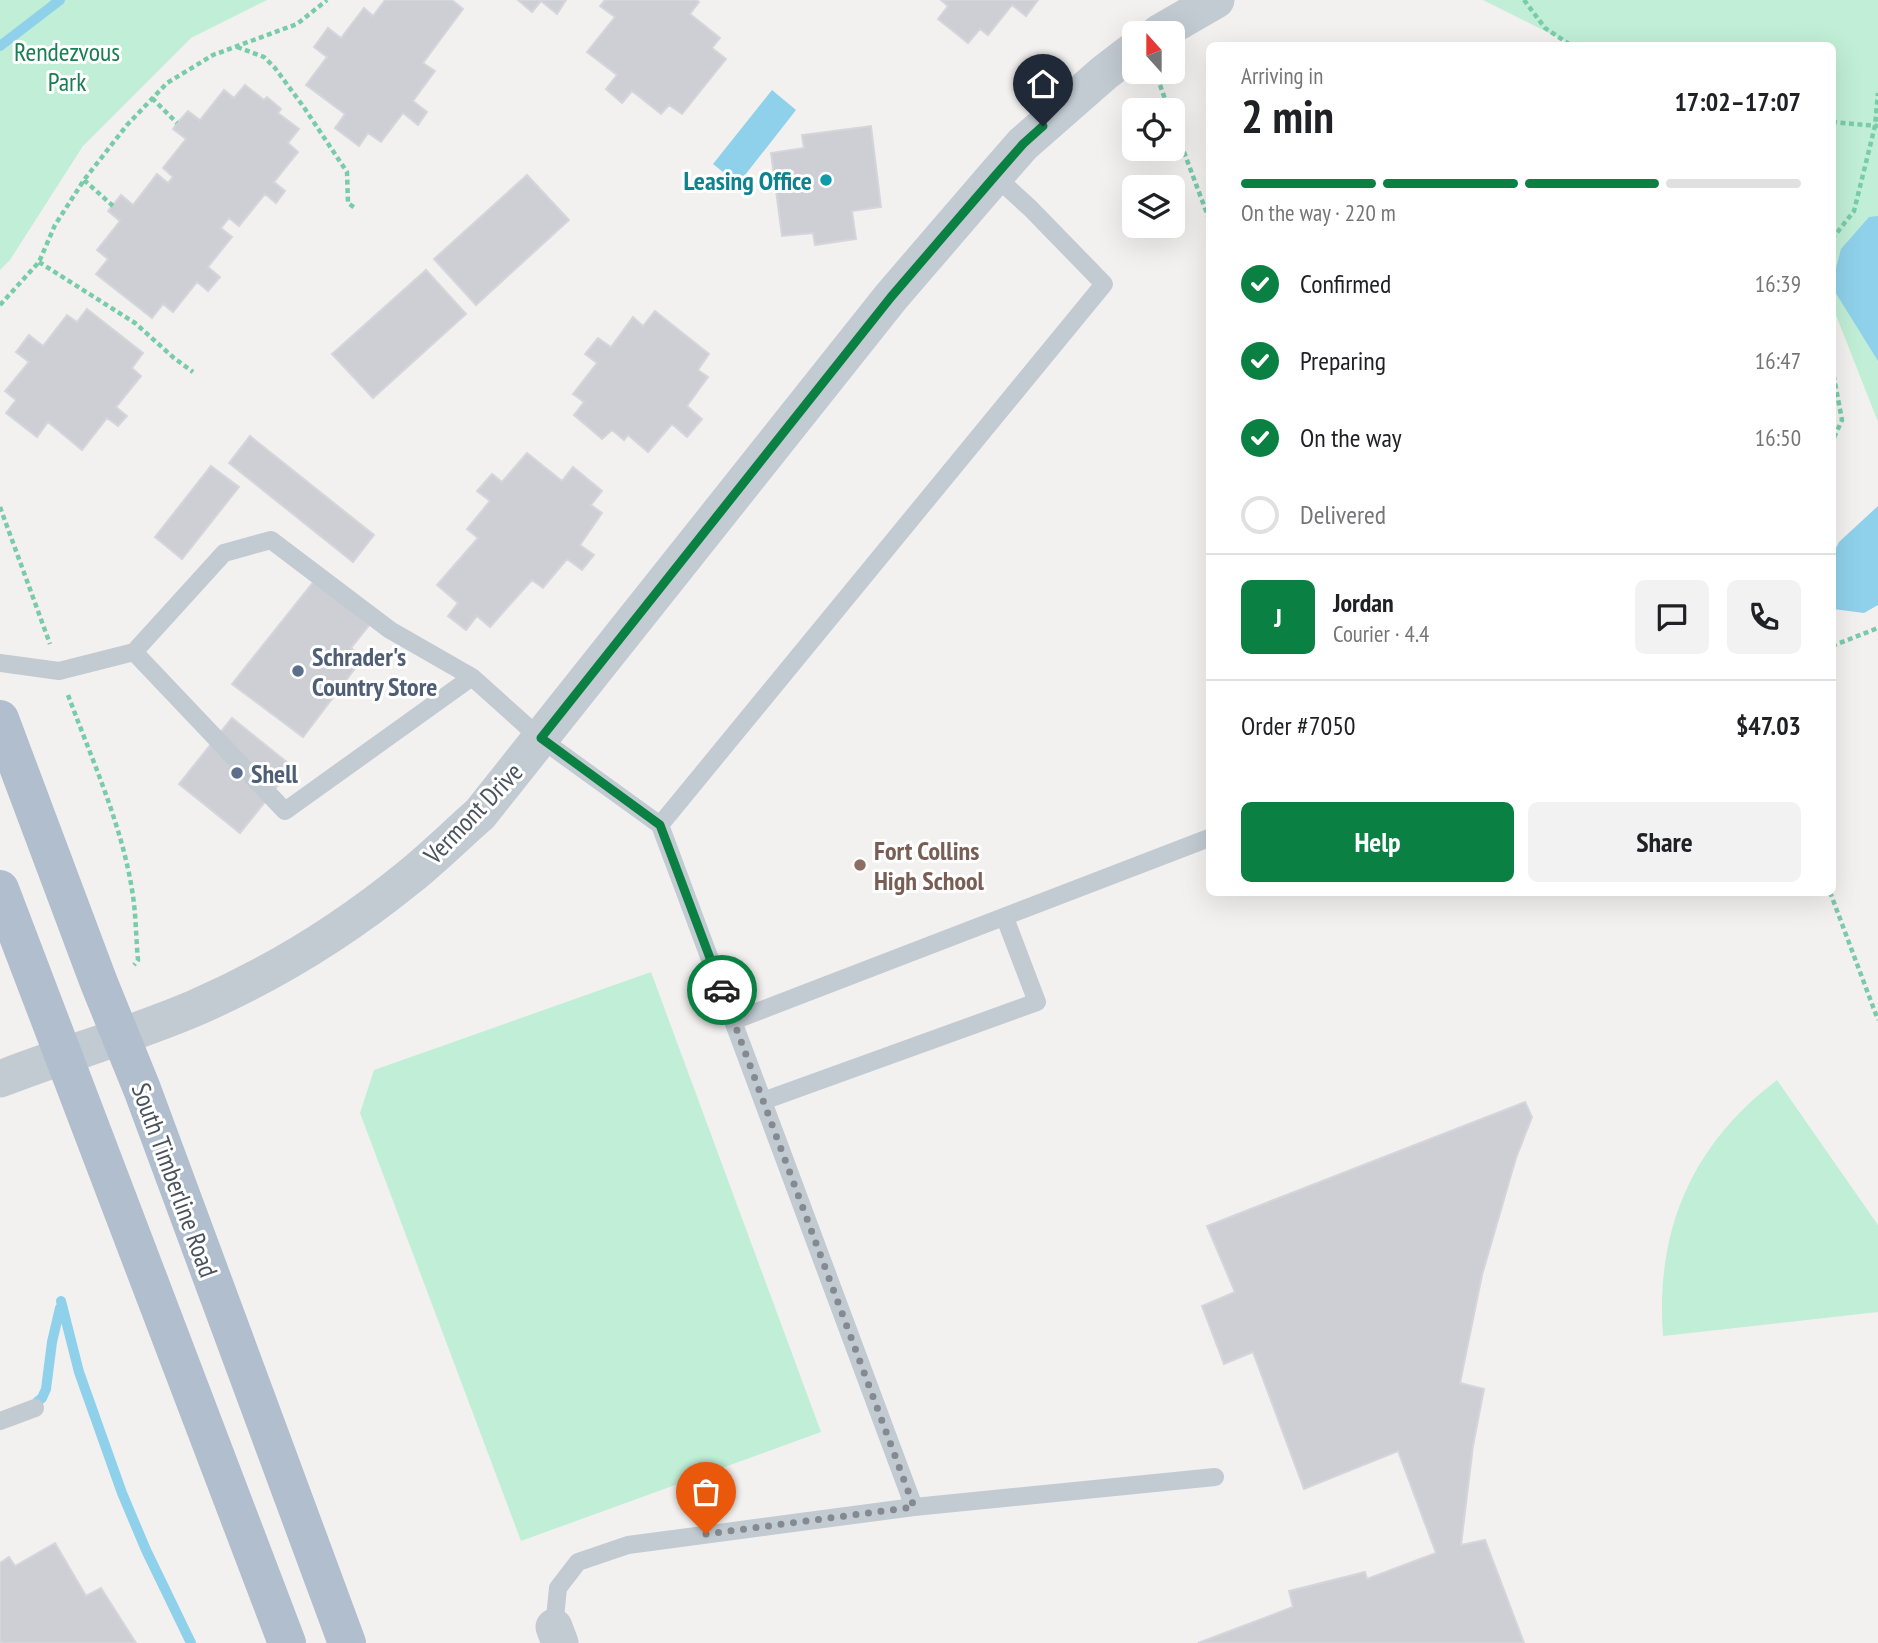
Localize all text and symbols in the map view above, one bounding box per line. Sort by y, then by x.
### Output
north arrow [1122,21,1185,84]
map controls [1122,21,1185,238]
park label: Rendezvous Park [14,35,120,98]
pin [1013,54,1073,126]
text: Arriving in [1241,61,1323,90]
icon: home [1024,65,1062,103]
text: 17:02–17:07 [1674,85,1801,118]
text: 2 min [1241,86,1334,146]
button: locate [1122,98,1185,161]
place label: Leasing Office [683,164,812,197]
marker: Leasing Office [818,172,834,188]
button: layers [1122,175,1185,238]
text: On the way · 220 m [1241,198,1396,227]
icon: check [1241,265,1279,303]
text: Confirmed [1300,267,1391,300]
text: 16:39 [1755,269,1801,298]
icon: check [1241,342,1279,380]
text: Preparing [1300,344,1386,377]
text: 16:47 [1755,346,1801,375]
icon: check [1241,419,1279,457]
text: On the way [1300,421,1402,454]
text: 16:50 [1755,423,1801,452]
text: Delivered [1300,498,1386,531]
button: chat [1635,580,1709,654]
button: phone [1727,580,1801,654]
text: Jordan [1333,586,1394,619]
text: J [1274,601,1282,634]
text: Courier · 4.4 [1333,619,1429,648]
place label: Schrader's Country Store [312,640,437,703]
marker: Schrader's Country Store [290,663,306,679]
text: Order #7050 [1241,709,1356,742]
text: $47.03 [1736,709,1801,742]
street label: Vermont Drive [416,755,529,871]
place label: Shell [251,757,299,790]
marker: Shell [229,765,245,781]
button: Help [1241,802,1514,882]
button: Share [1528,802,1801,882]
place label: Fort Collins High School [874,834,985,897]
marker: Fort Collins High School [852,857,868,873]
courier [687,955,757,1025]
icon: car [703,971,741,1009]
street label: South Timberline Road [125,1078,225,1282]
pin [676,1462,736,1534]
icon: bag [687,1473,725,1511]

